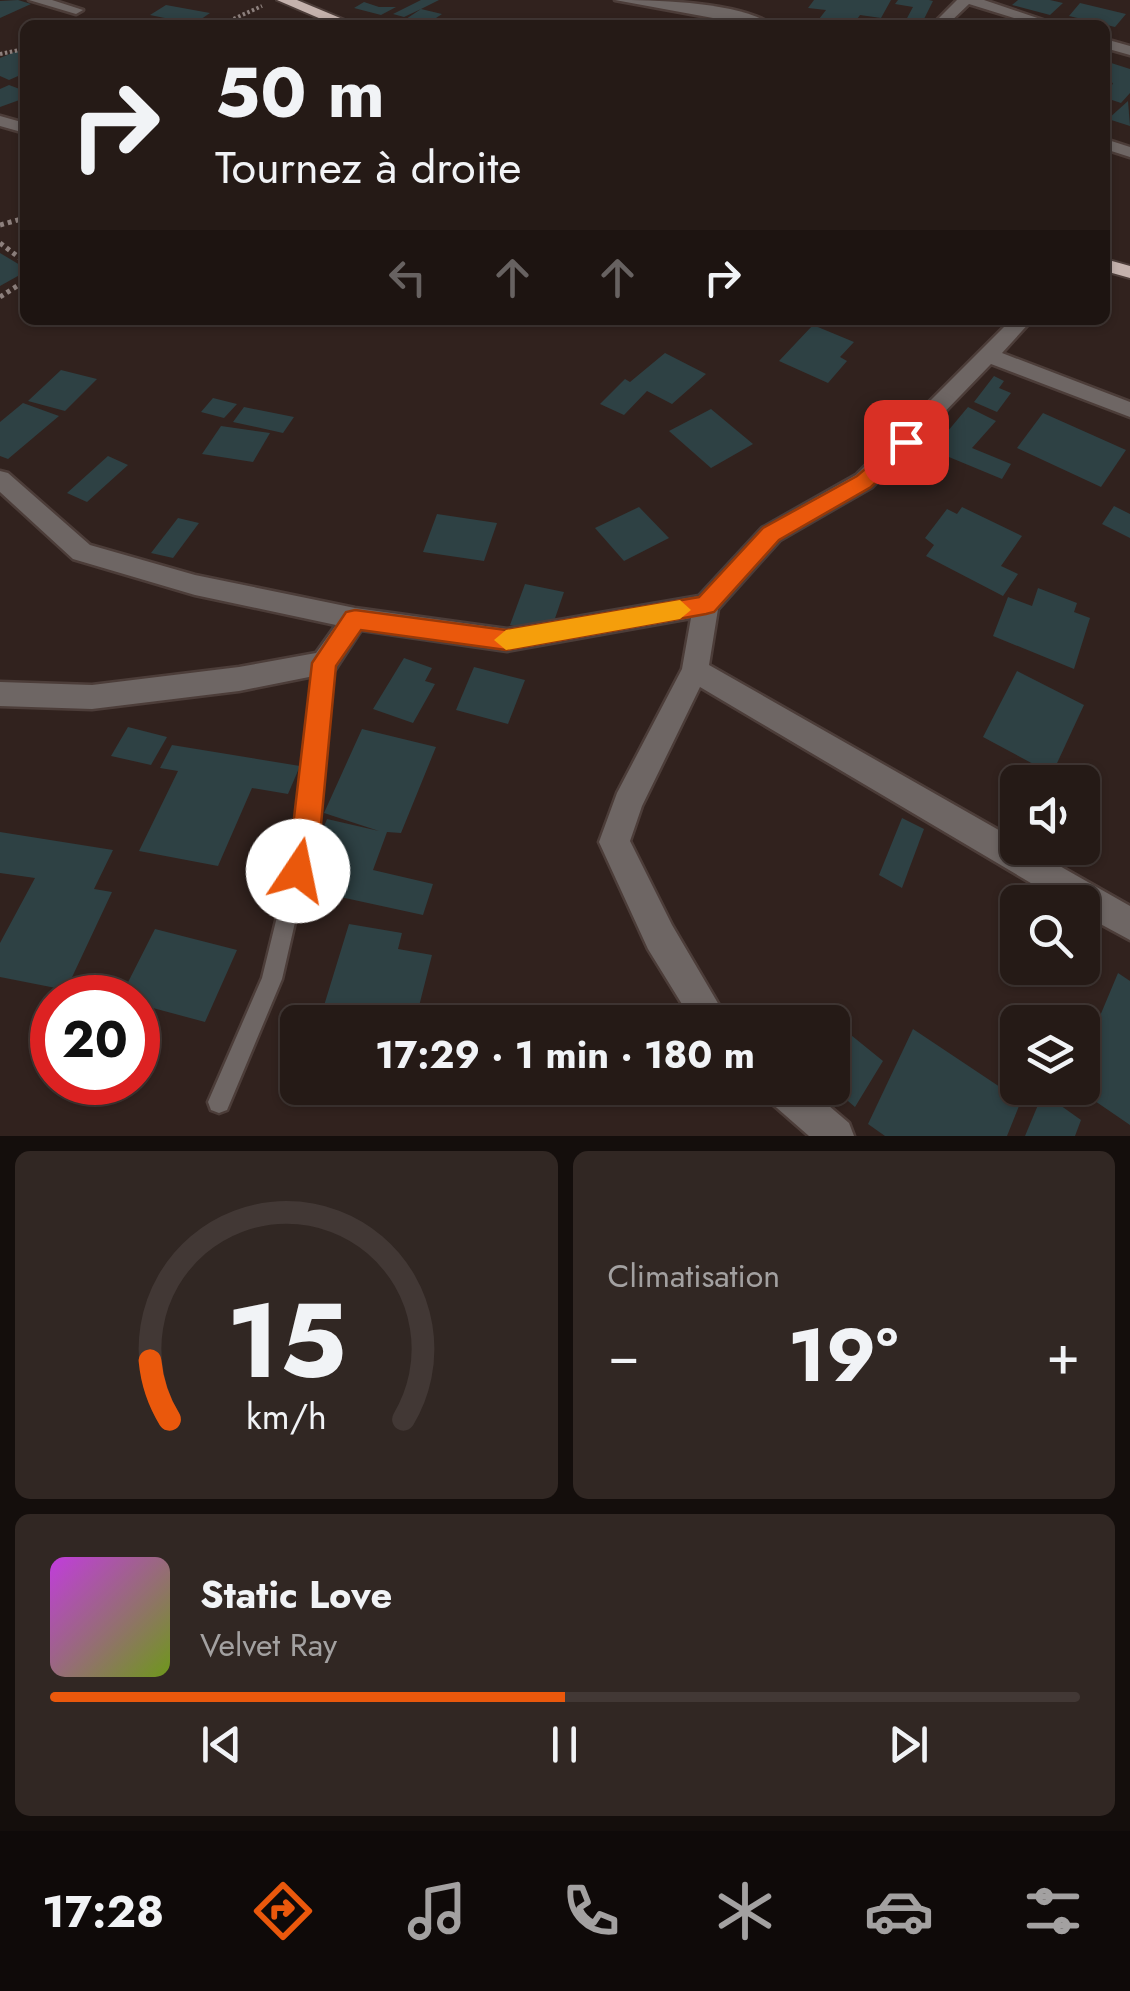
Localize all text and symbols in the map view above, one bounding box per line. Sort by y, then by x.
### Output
text: 50 m [215,42,385,143]
icon: right [50,60,180,190]
text: Tournez à droite [215,135,521,200]
icon: left [380,250,435,305]
icon: ahead [485,250,540,305]
icon: ahead [590,250,645,305]
icon: right [695,250,750,305]
pin [864,400,949,485]
icon: arrive [879,415,934,470]
map controls [1000,765,1100,1105]
button: sound [1000,765,1100,865]
position arrow [246,819,350,923]
button: search [1000,885,1100,985]
speed limit sign: 20 [30,975,160,1105]
button: layers [1000,1005,1100,1105]
text: 17:29 · 1 min · 180 m [375,1027,755,1082]
text: Climatisation [608,1253,780,1299]
text: 15 [226,1266,346,1416]
text: 19° [788,1301,898,1409]
text: − [608,1315,640,1395]
text: + [1046,1315,1080,1395]
text: km/h [246,1391,327,1442]
text: Static Love [200,1567,392,1622]
text: Velvet Ray [200,1622,337,1668]
icon: previous [194,1717,249,1772]
icon: pause [537,1717,592,1772]
icon: next [881,1717,936,1772]
icon: directions [248,1876,318,1946]
icon: music [402,1876,472,1946]
icon: phone [556,1876,626,1946]
icon: climate [710,1876,780,1946]
icon: car [864,1876,934,1946]
icon: filters [1018,1876,1088,1946]
text: 17:28 [42,1879,164,1944]

